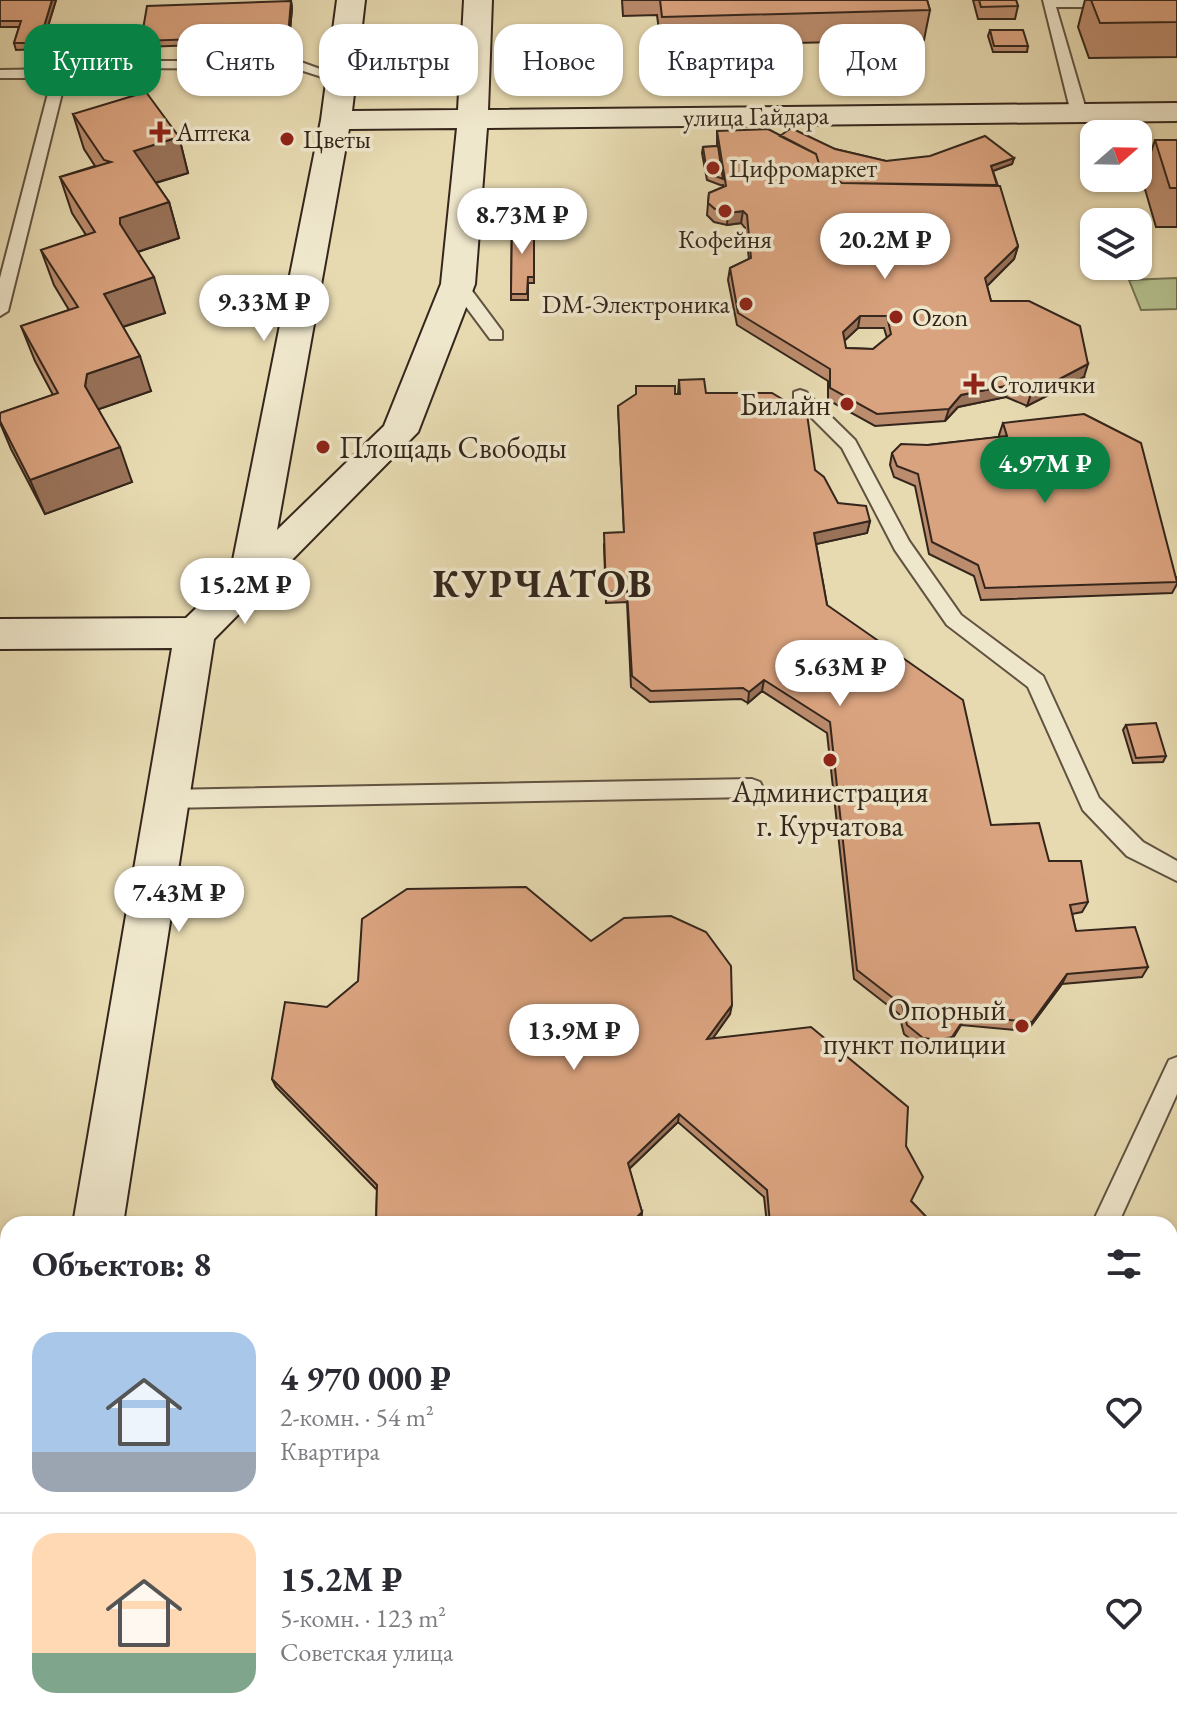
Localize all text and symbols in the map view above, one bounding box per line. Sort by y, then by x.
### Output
chip: Купить [24,24,161,96]
chip: Снять [177,24,303,96]
chip: Фильтры [319,24,478,96]
chip: Новое [494,24,623,96]
chip: Квартира [639,24,803,96]
chip: Дом [819,24,925,96]
street label: улица Гайдара [683,98,830,134]
place label: Аптека [175,115,251,149]
north arrow [1080,120,1152,192]
map controls [1080,120,1152,280]
place label: Цветы [303,122,371,156]
marker: Аптека [151,123,169,141]
marker: Цветы [278,130,296,148]
place label: Цифромаркет [729,151,877,185]
marker: Цифромаркет [704,159,722,177]
pin: 8.73M ₽ [448,188,596,256]
text: 8.73M ₽ [475,197,569,231]
marker: Кофейня [716,202,734,220]
button: layers [1080,208,1152,280]
pin: 20.2M ₽ [811,213,959,281]
place label: Кофейня [678,222,772,256]
text: 20.2M ₽ [838,222,932,256]
pin: 9.33M ₽ [190,275,338,343]
text: 9.33M ₽ [217,284,311,318]
place label: DM-Электроника [542,287,731,321]
marker: DM-Электроника [737,295,755,313]
place label: Ozon [912,300,969,334]
marker: Ozon [887,308,905,326]
place label: Столички [990,367,1096,401]
marker: Столички [965,375,983,393]
place label: Билайн [740,385,831,424]
marker: Билайн [838,395,856,413]
place label: Площадь Свободы [339,428,567,467]
pin: 4.97M ₽ [971,437,1119,505]
marker: Площадь Свободы [314,438,332,456]
text: 4.97M ₽ [998,446,1092,480]
pin: 15.2M ₽ [171,558,319,626]
district label: КУРЧАТОВ [432,559,654,608]
text: 15.2M ₽ [198,567,292,601]
pin: 5.63M ₽ [766,640,914,708]
text: 5.63M ₽ [793,649,887,683]
marker: Администрация г. Курчатова [821,751,839,769]
place label: Администрация г. Курчатова [731,772,928,845]
pin: 7.43M ₽ [105,866,253,934]
text: 7.43M ₽ [132,875,226,909]
place label: Опорный пункт полиции [823,990,1006,1063]
pin: 13.9M ₽ [500,1004,648,1072]
text: 13.9M ₽ [527,1013,621,1047]
marker: Опорный пункт полиции [1013,1017,1031,1035]
text: Объектов: 8 [32,1242,211,1286]
icon: filters [1102,1242,1146,1286]
text: 4 970 000 ₽ [280,1356,451,1400]
icon: home [96,1364,192,1460]
icon: heart [1102,1390,1146,1434]
text: 2-комн. · 54 m² [280,1400,434,1434]
text: Квартира [280,1434,380,1468]
text: 15.2M ₽ [280,1557,403,1601]
icon: home [96,1565,192,1661]
icon: heart [1102,1591,1146,1635]
text: 5-комн. · 123 m² [280,1601,446,1635]
text: Советская улица [280,1635,453,1669]

